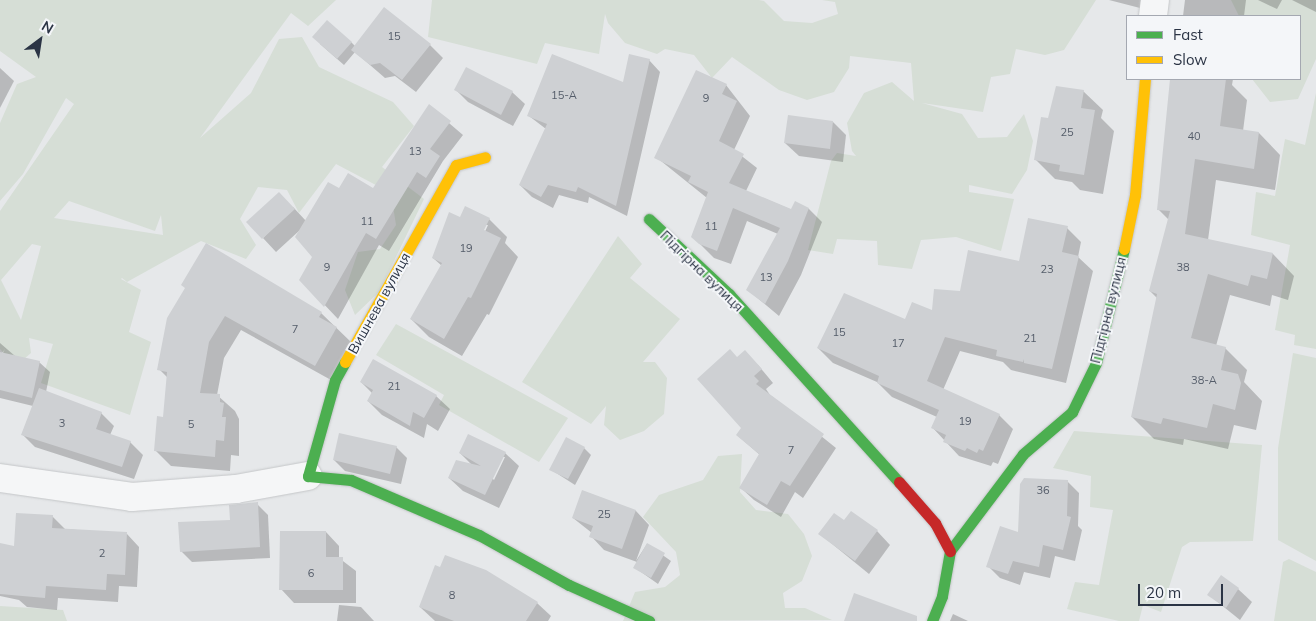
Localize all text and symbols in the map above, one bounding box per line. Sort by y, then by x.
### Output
north arrow [15,15,65,65]
legend [1126,15,1301,80]
text: N [39,17,57,38]
text: Fast [1173,25,1203,44]
house number: 15 [387,29,401,43]
text: Slow [1173,50,1207,69]
house number: 15-А [551,88,577,102]
house number: 9 [703,91,709,105]
house number: 25 [1060,125,1074,139]
house number: 40 [1187,129,1201,143]
house number: 13 [408,144,422,158]
house number: 11 [360,214,374,228]
house number: 11 [704,219,718,233]
street label: Підгірна вулиця [657,227,747,315]
house number: 19 [459,241,473,255]
street label: Вишнева вулиця [344,249,414,357]
street label: Підгірна вулиця [1087,255,1129,365]
house number: 9 [324,260,330,274]
house number: 38 [1176,260,1190,274]
house number: 23 [1040,262,1054,276]
house number: 13 [759,270,773,284]
house number: 7 [292,322,298,336]
house number: 15 [832,325,846,339]
house number: 21 [1023,331,1037,345]
house number: 17 [891,336,905,350]
house number: 38-А [1191,373,1217,387]
house number: 21 [387,379,401,393]
house number: 19 [958,414,972,428]
house number: 3 [59,416,65,430]
house number: 5 [188,417,194,431]
house number: 7 [788,443,794,457]
house number: 36 [1036,483,1050,497]
house number: 25 [597,507,611,521]
house number: 2 [99,546,105,560]
house number: 6 [308,566,314,580]
scale bar [1141,574,1226,606]
text: 20 m [1146,583,1181,602]
house number: 8 [449,588,455,602]

